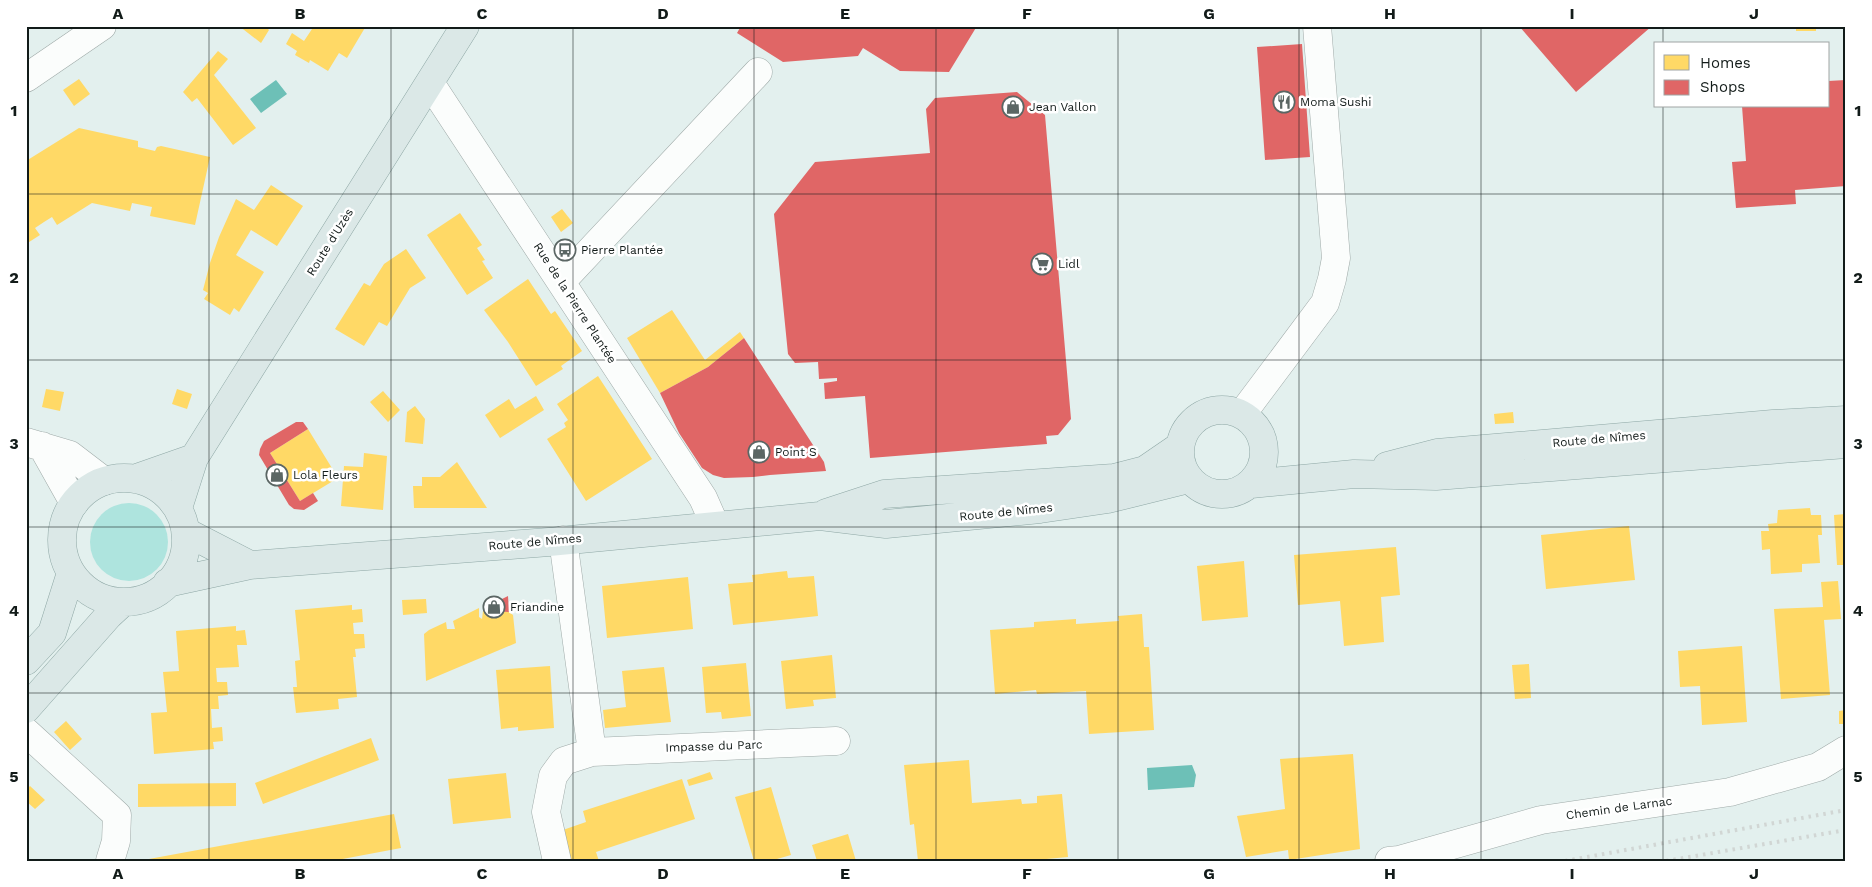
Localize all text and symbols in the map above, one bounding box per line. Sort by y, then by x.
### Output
text: A [113,4,124,23]
text: B [295,4,306,23]
text: C [477,4,488,23]
text: D [657,4,669,23]
text: E [840,4,850,23]
text: F [1022,4,1032,23]
text: G [1203,4,1215,23]
text: H [1384,4,1396,23]
text: I [1569,4,1575,23]
text: J [1749,4,1759,23]
legend [1654,42,1830,108]
text: Homes [1700,54,1751,72]
text: Shops [1700,78,1745,96]
restaurant icon: Moma Sushi [1272,90,1296,114]
shop icon: Jean Vallon [1001,95,1025,119]
place label: Moma Sushi [1300,95,1371,109]
place label: Jean Vallon [1029,100,1096,114]
text: 1 [11,101,17,120]
text: 1 [1855,101,1861,120]
street label: Route d'Uzès [304,206,356,278]
bus stop icon: Pierre Plantée [553,238,577,262]
street label: Rue de la Pierre Plantée [531,240,619,366]
place label: Pierre Plantée [581,243,663,257]
supermarket icon: Lidl [1030,252,1054,276]
place label: Lidl [1058,257,1080,271]
text: 2 [9,268,19,287]
text: 2 [1853,268,1863,287]
street label: Route de Nîmes [1552,428,1646,450]
text: 3 [9,434,19,453]
text: 3 [1853,434,1863,453]
shop icon: Point S [747,440,771,464]
place label: Point S [775,445,817,459]
shop icon: Lola Fleurs [265,463,289,487]
place label: Lola Fleurs [293,468,358,482]
street label: Route de Nîmes [959,500,1053,524]
street label: Route de Nîmes [488,531,582,553]
shop icon: Friandine [482,595,506,619]
place label: Friandine [510,600,564,614]
text: 4 [9,601,19,620]
text: 4 [1853,601,1863,620]
street label: Impasse du Parc [665,737,763,755]
text: 5 [9,767,19,786]
text: 5 [1853,767,1863,786]
street label: Chemin de Larnac [1565,794,1673,822]
text: A [113,864,124,883]
text: B [295,864,306,883]
text: C [477,864,488,883]
text: D [657,864,669,883]
text: E [840,864,850,883]
text: F [1022,864,1032,883]
text: G [1203,864,1215,883]
text: H [1384,864,1396,883]
text: I [1569,864,1575,883]
text: J [1749,864,1759,883]

